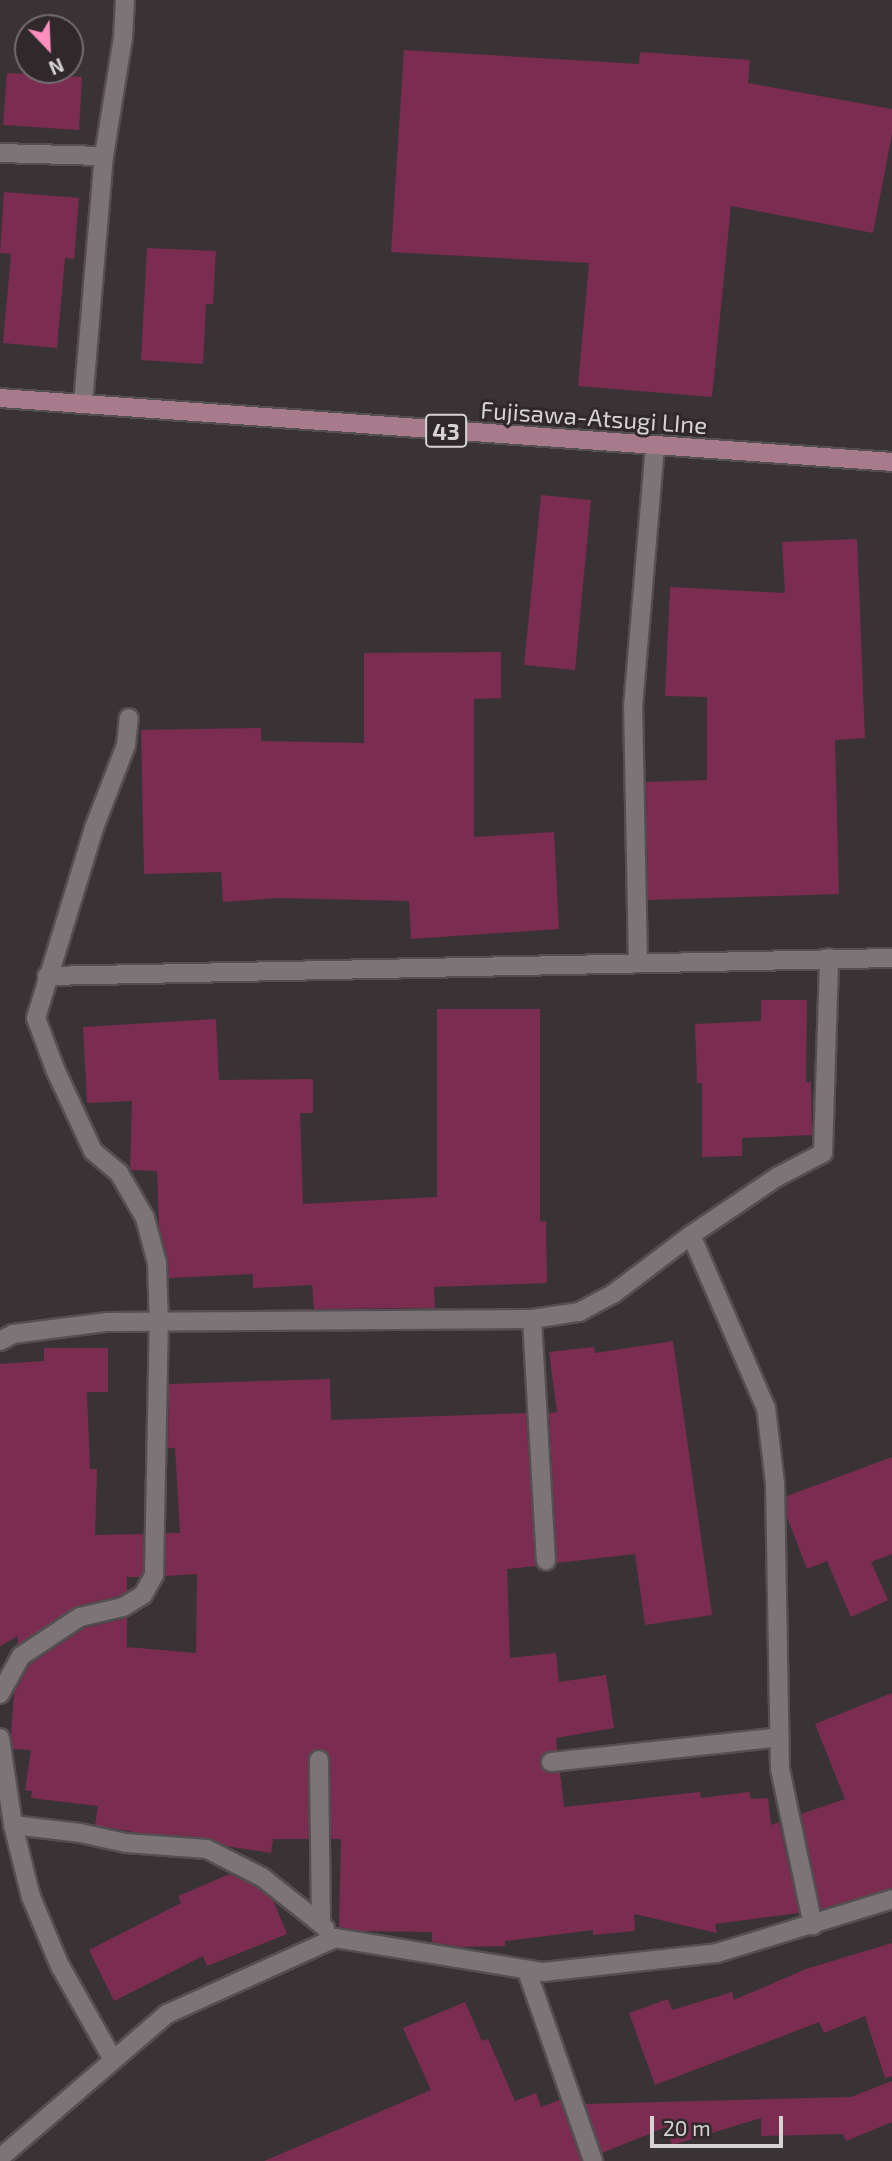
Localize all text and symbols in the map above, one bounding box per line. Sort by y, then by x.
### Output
north arrow [14,14,84,84]
text: N [46,54,67,80]
street label: Fujisawa-Atsugi LIne [480,395,708,439]
road number: 43 [425,412,467,450]
scale bar [654,2102,787,2146]
text: 20 m [663,2115,711,2140]

